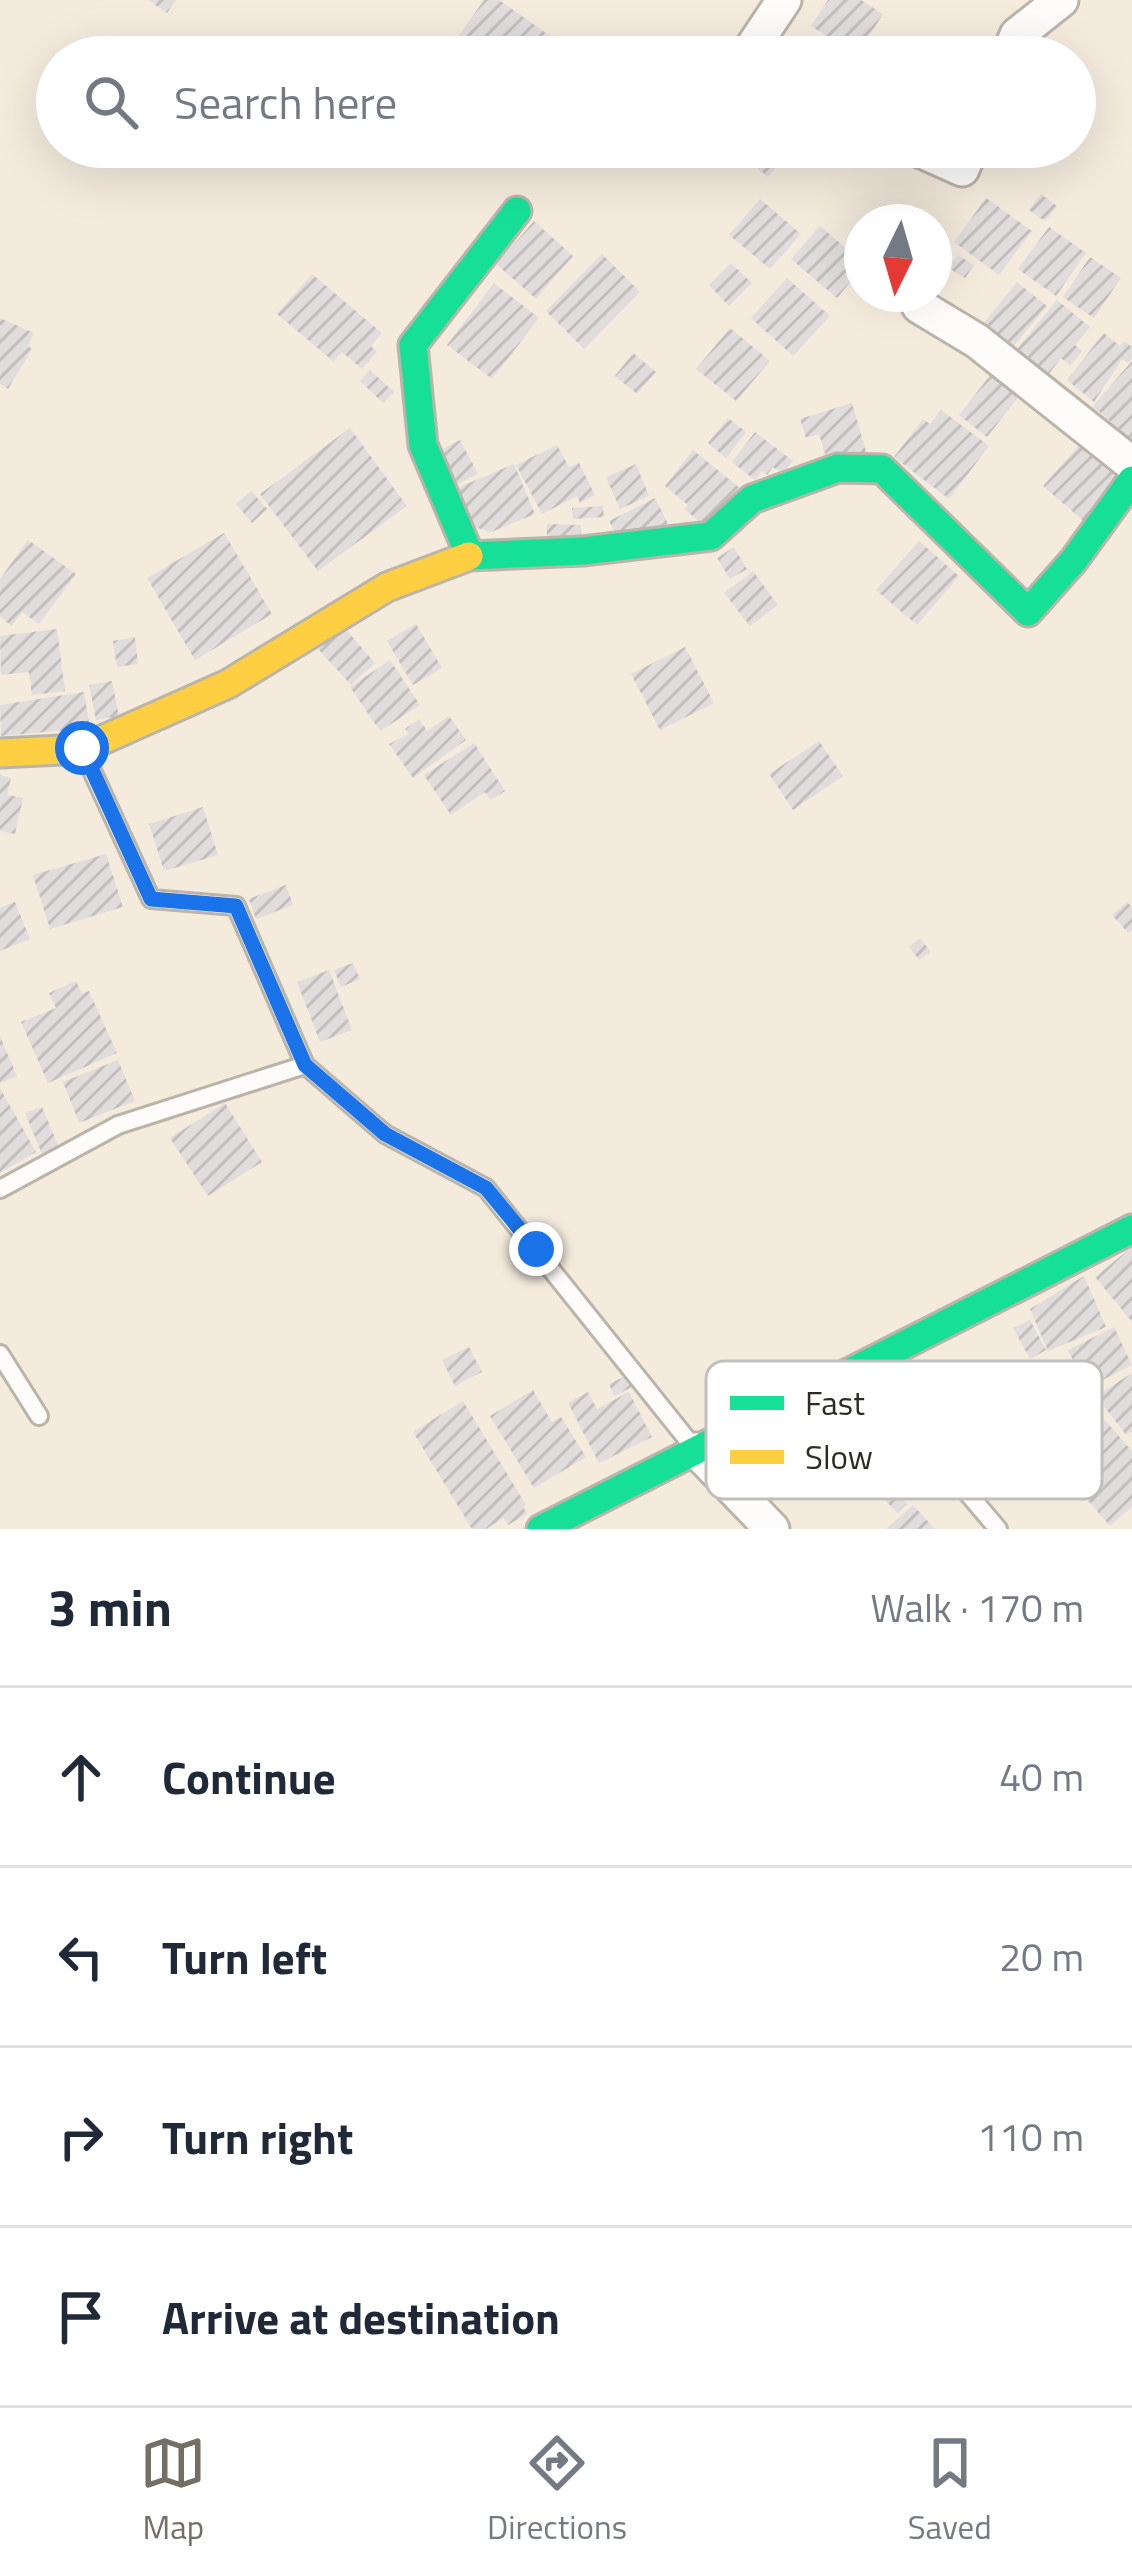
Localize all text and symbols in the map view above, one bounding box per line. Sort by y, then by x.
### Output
search box [36,36,1096,168]
text: Search here [174,68,397,136]
icon: search [78,69,144,135]
north arrow [844,204,952,312]
route start [55,721,109,775]
route end [509,1222,563,1276]
legend [706,1361,1102,1499]
text: Fast [805,1378,865,1428]
text: Slow [805,1432,873,1482]
text: 3 min [48,1568,172,1646]
text: Walk · 170 m [870,1578,1084,1637]
text: Continue [162,1743,336,1811]
icon: ahead [48,1744,114,1810]
text: 40 m [999,1747,1084,1806]
text: Turn left [162,1923,327,1991]
icon: left [48,1924,114,1990]
text: 20 m [999,1927,1084,1986]
text: Turn right [162,2103,353,2171]
icon: right [48,2104,114,2170]
text: 110 m [977,2107,1084,2166]
text: Arrive at destination [162,2283,560,2351]
icon: arrive [48,2284,114,2350]
tab: Map [140,2430,206,2552]
tab: Directions [487,2430,627,2552]
tab: Saved [908,2430,992,2552]

